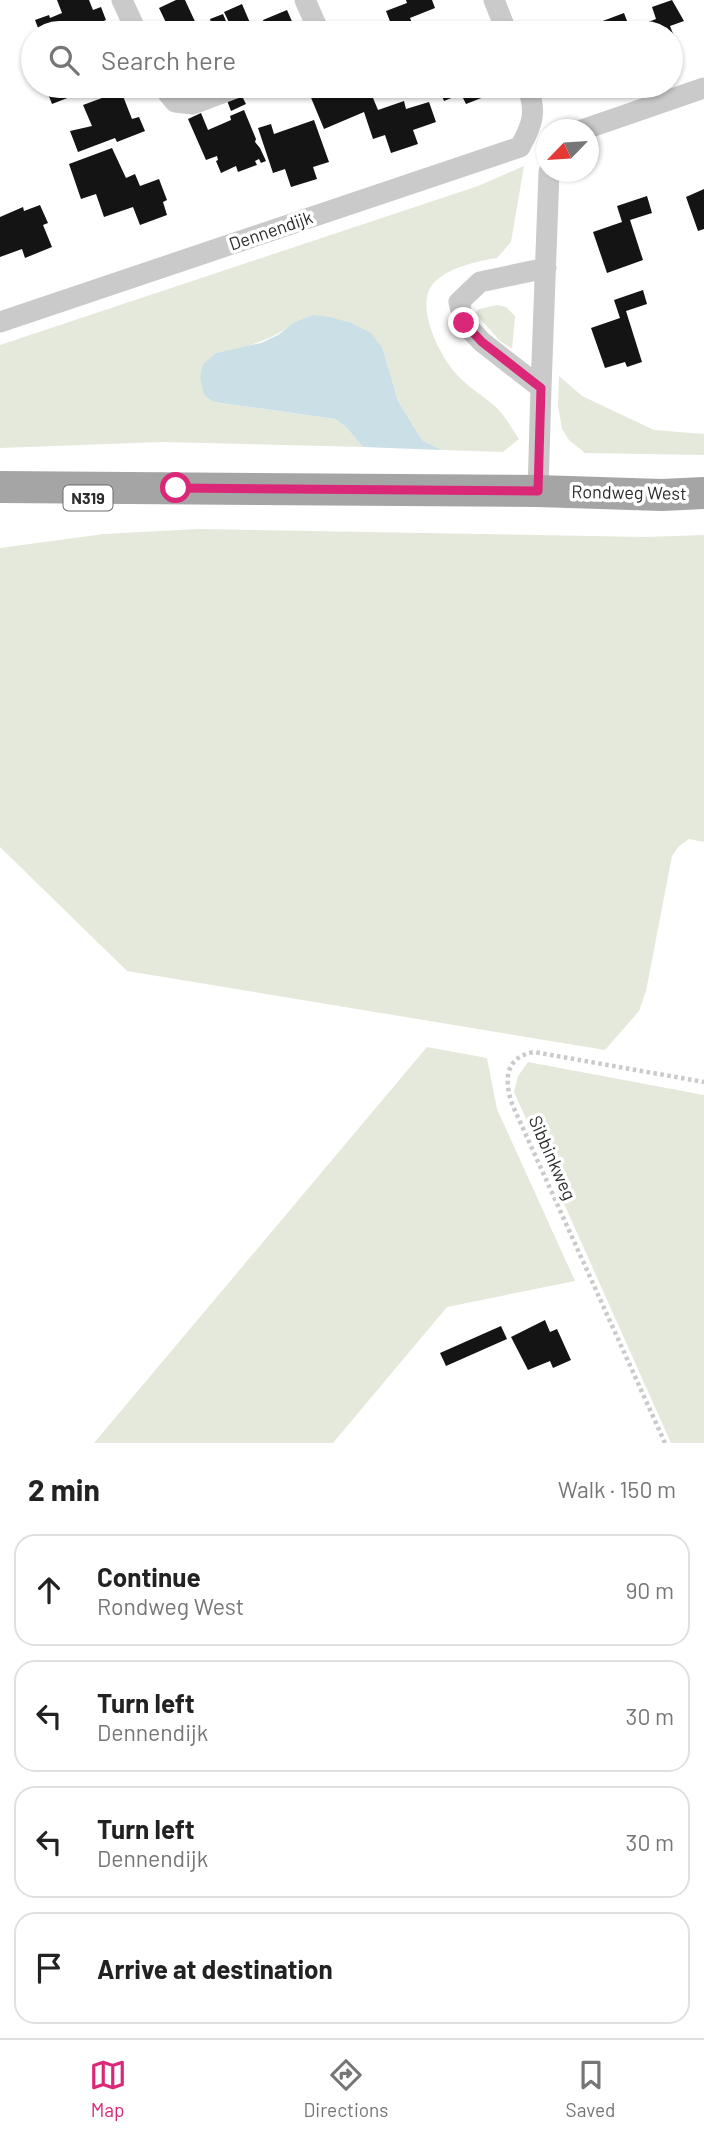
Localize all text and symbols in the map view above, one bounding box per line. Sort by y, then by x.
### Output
search box [21,21,683,98]
icon: search [45,41,83,79]
text: Search here [101,44,236,75]
north arrow [536,119,599,182]
street label: Dennendijk [226,205,315,255]
route end [448,307,479,338]
route start [160,472,191,503]
street label: Rondweg West [571,480,687,504]
road number: N319 [64,485,112,510]
street label: Sibbinkweg [525,1112,581,1203]
text: 2 min [28,1471,100,1507]
text: Walk · 150 m [558,1475,676,1503]
text: Continue [97,1561,201,1592]
icon: ahead [30,1571,68,1609]
text: 90 m [625,1576,674,1604]
text: Rondweg West [97,1592,244,1620]
text: Turn left [97,1687,195,1718]
icon: left [30,1697,68,1735]
text: 30 m [626,1702,674,1730]
text: Dennendijk [97,1718,208,1746]
text: Turn left [97,1813,195,1844]
icon: left [30,1823,68,1861]
text: 30 m [626,1828,674,1856]
text: Dennendijk [97,1844,208,1872]
icon: arrive [30,1949,68,1987]
text: Arrive at destination [97,1953,333,1984]
tab: Map [89,2056,127,2121]
tab: Directions [304,2056,389,2121]
tab: Saved [566,2056,615,2121]

